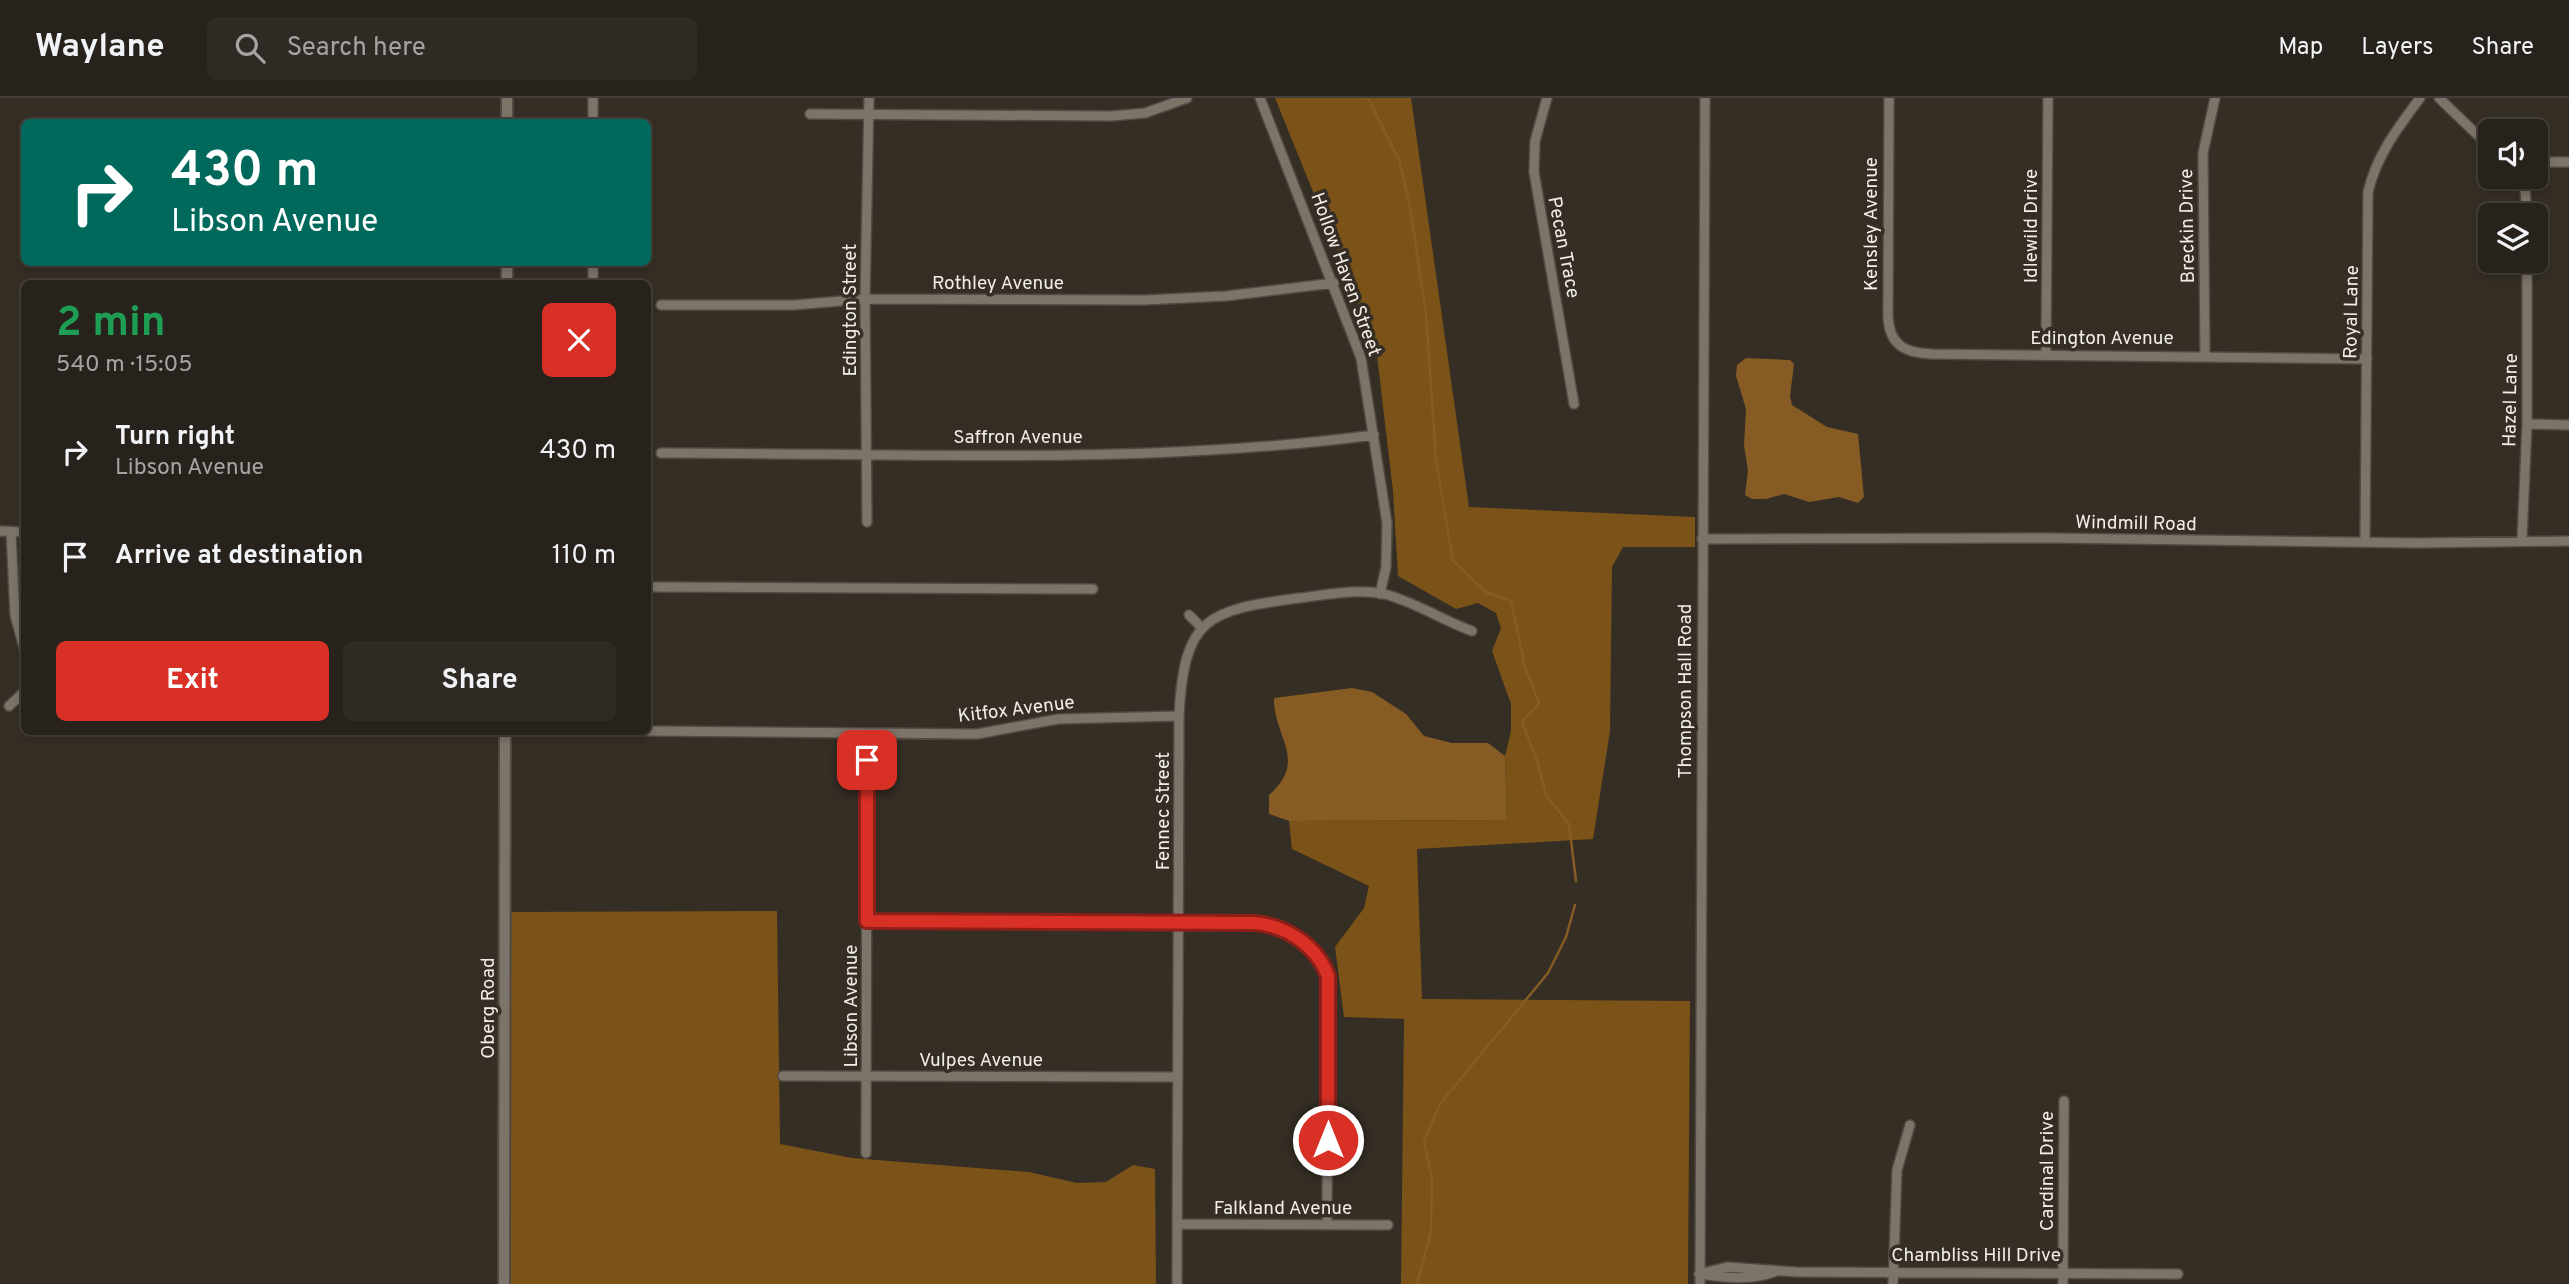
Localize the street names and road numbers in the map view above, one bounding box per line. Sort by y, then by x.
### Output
street label: Kensley Avenue [1860,157,1884,291]
street label: Breckin Drive [2175,168,2201,283]
street label: Idlewild Drive [2020,169,2044,283]
street label: Hollow Haven Street [1304,190,1386,360]
street label: Pecan Trace [1541,194,1585,300]
street label: Edington Street [839,244,863,376]
street label: Royal Lane [2339,265,2365,359]
street label: Rothley Avenue [932,272,1064,296]
street label: Edington Avenue [2030,327,2174,351]
street label: Hazel Lane [2498,353,2524,447]
street label: Saffron Avenue [953,426,1083,450]
street label: Windmill Road [2075,511,2197,537]
street label: Thompson Hall Road [1674,604,1698,778]
street label: Kitfox Avenue [956,691,1076,729]
street label: Fennec Street [1152,752,1176,870]
street label: Libson Avenue [840,944,864,1068]
street label: Oberg Road [477,957,501,1059]
street label: Vulpes Avenue [919,1049,1043,1073]
street label: Cardinal Drive [2036,1111,2060,1231]
street label: Falkland Avenue [1214,1197,1352,1221]
street label: Chambliss Hill Drive [1891,1244,2061,1268]

